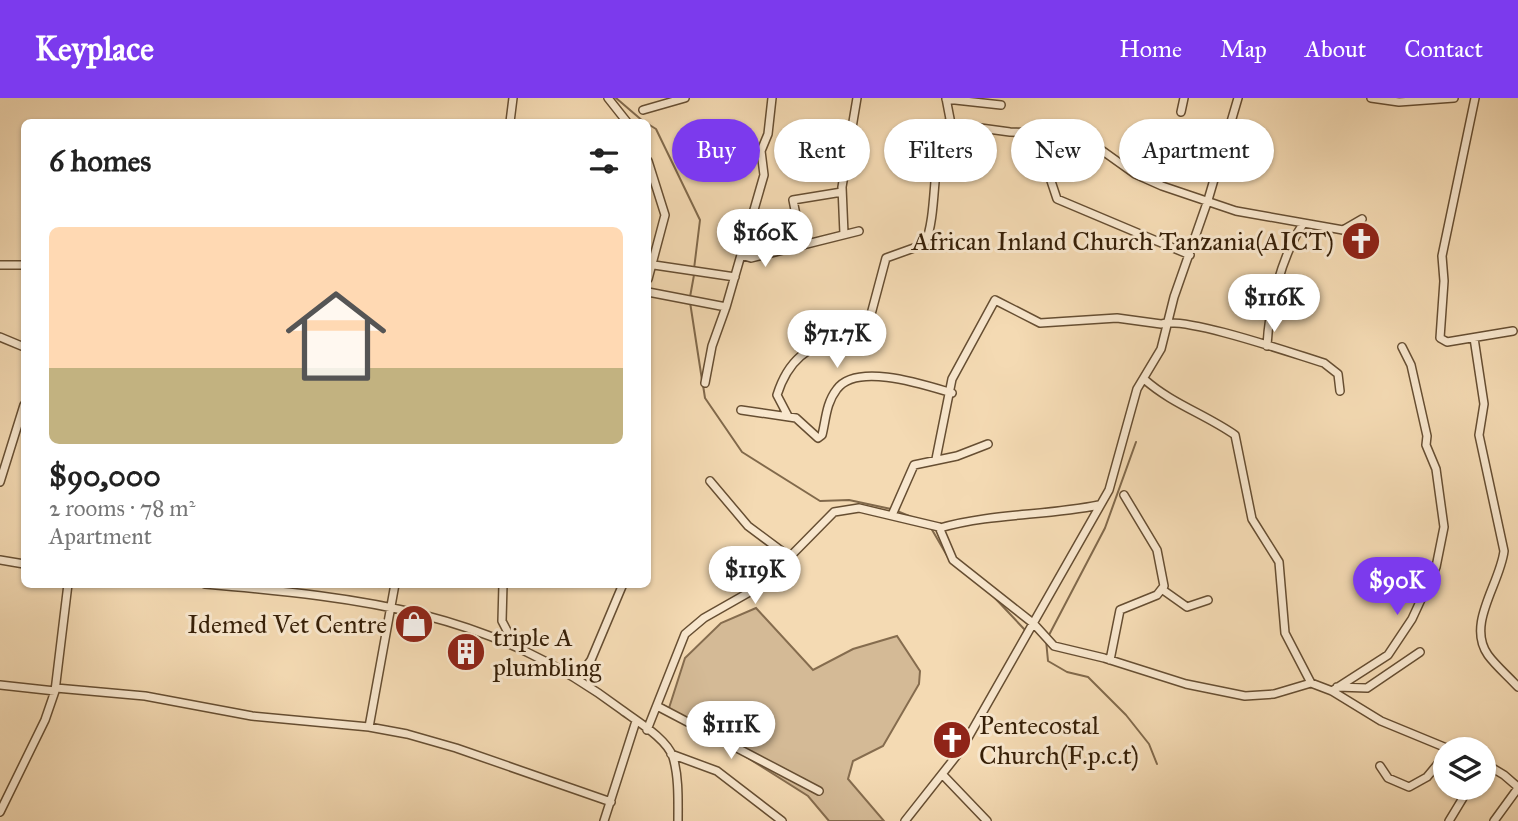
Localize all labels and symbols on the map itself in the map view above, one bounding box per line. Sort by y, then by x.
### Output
pin: $160K [716,209,814,269]
church icon: African Inland Church Tanzania(AICT) [1340,220,1382,262]
place label: African Inland Church Tanzania(AICT) [911,225,1334,257]
pin: $116K [1225,274,1323,334]
pin: $71.7K [780,310,894,370]
pin: $119K [706,546,804,606]
pin: $90K [1356,558,1438,617]
shop icon: Idemed Vet Centre [393,603,435,645]
place label: Idemed Vet Centre [187,608,387,640]
place label: triple A plumbling [492,621,602,683]
building icon: triple A plumbling [445,631,487,673]
pin: $111K [682,702,780,761]
place label: Pentecostal Church(F.p.c.t) [979,709,1139,771]
church icon: Pentecostal Church(F.p.c.t) [931,719,973,761]

